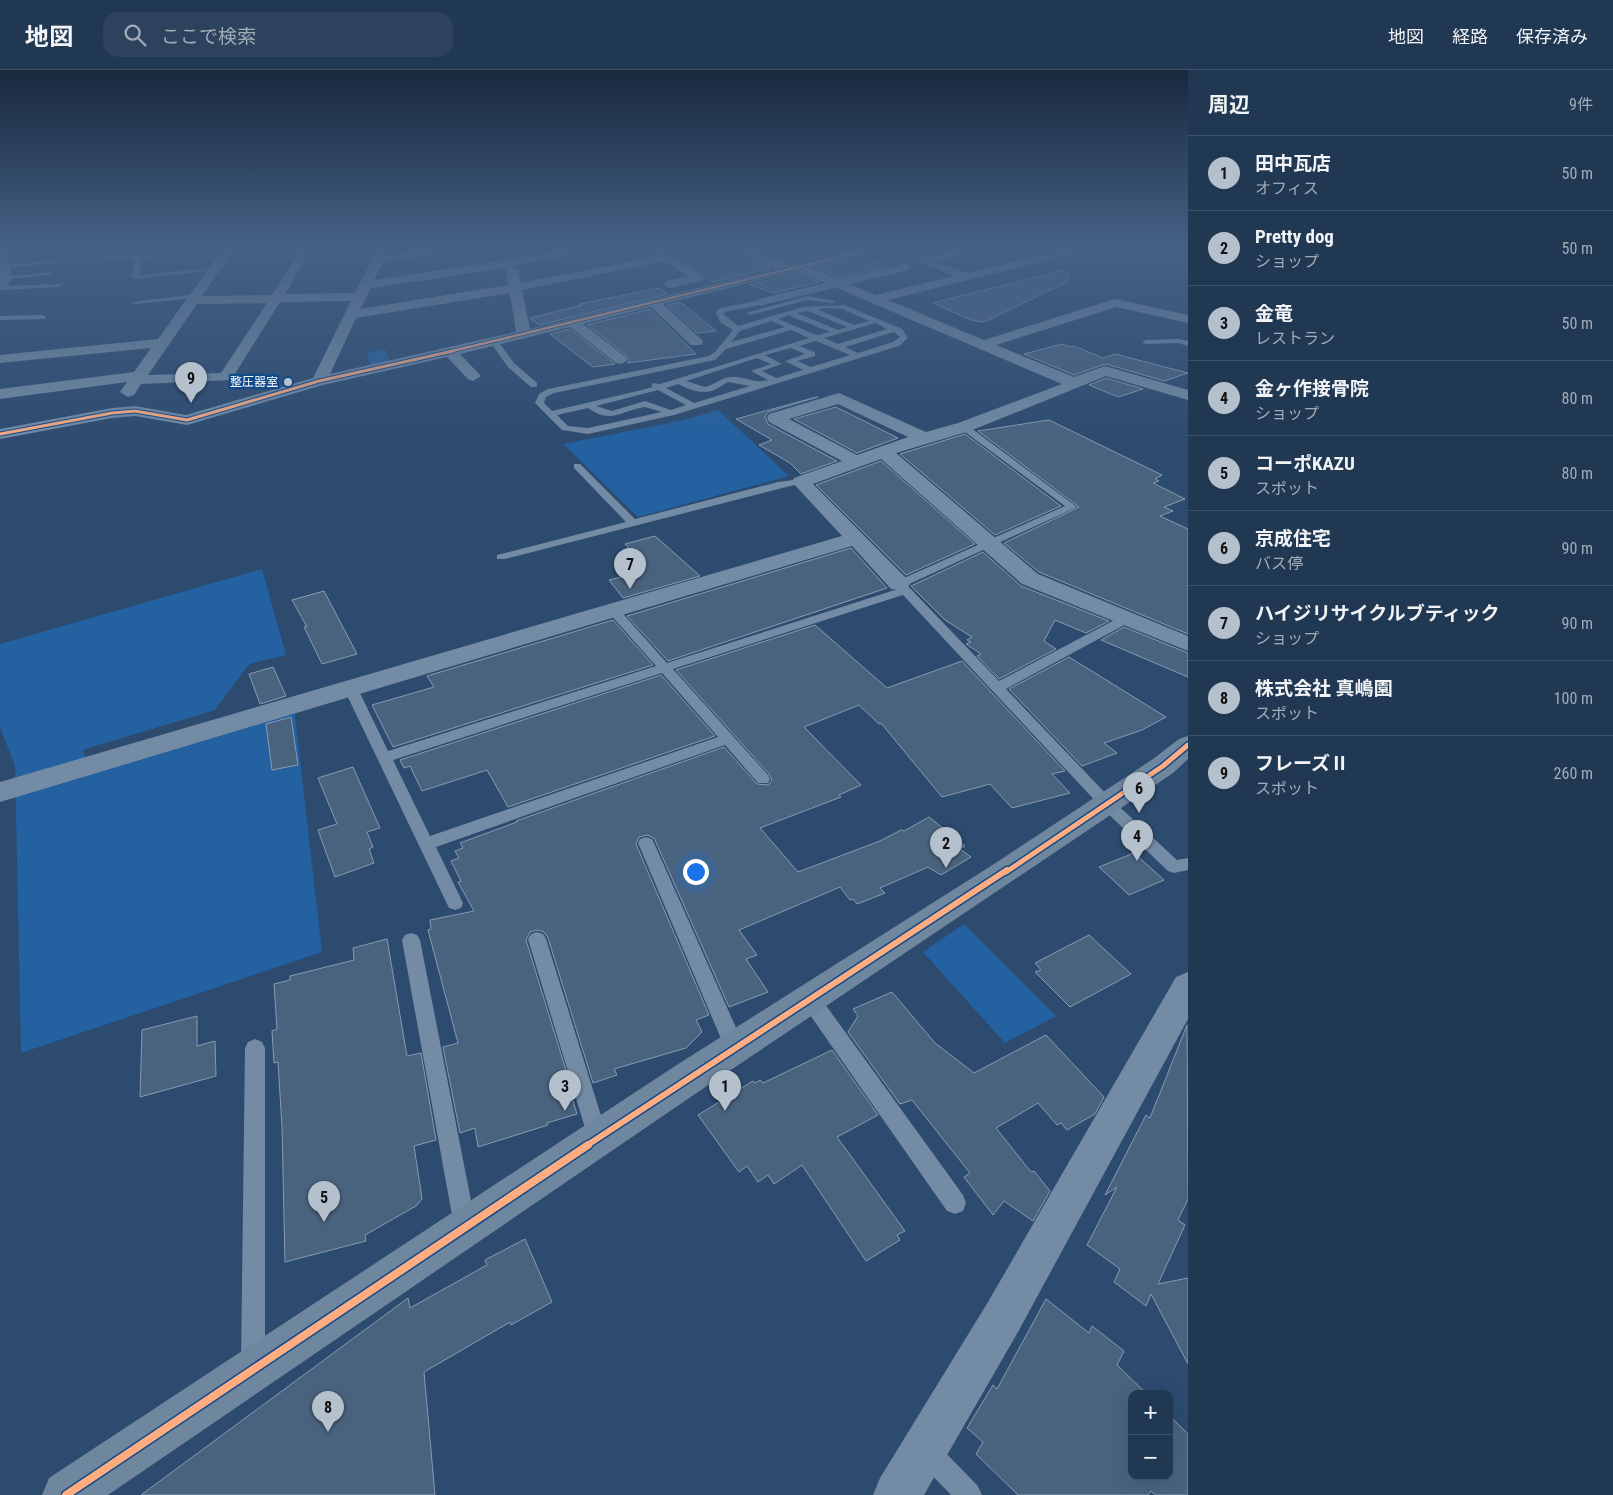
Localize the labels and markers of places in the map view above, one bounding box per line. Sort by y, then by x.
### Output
pin: 9 [175,362,207,403]
place label: 整圧器室 [230,375,278,389]
marker: 整圧器室 [282,376,294,388]
pin: 7 [614,548,646,589]
pin: 6 [1123,772,1155,813]
pin: 4 [1121,820,1153,861]
pin: 2 [930,827,962,868]
pin: 3 [549,1070,581,1111]
pin: 1 [709,1070,741,1111]
pin: 5 [308,1181,340,1222]
pin: 8 [312,1391,344,1432]

